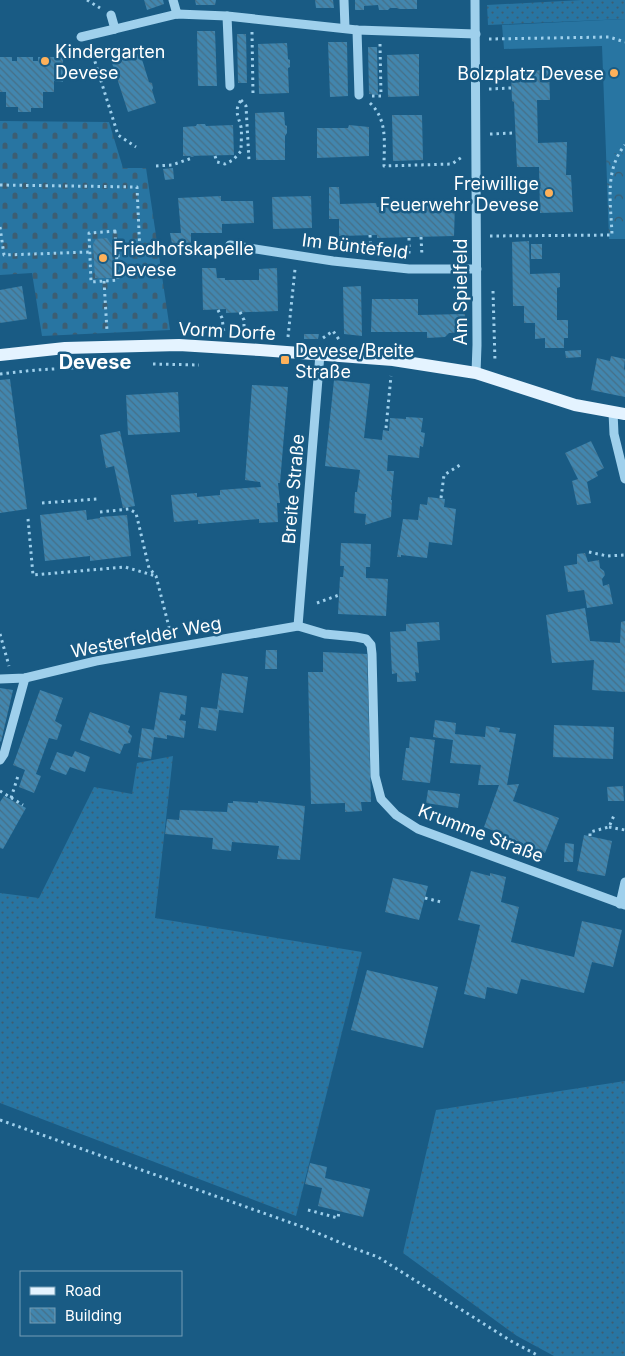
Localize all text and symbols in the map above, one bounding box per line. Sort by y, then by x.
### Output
place label: Kindergarten Devese [55,41,165,83]
marker: Kindergarten Devese [39,55,51,67]
place label: Bolzplatz Devese [457,63,604,84]
marker: Bolzplatz Devese [608,67,620,79]
place label: Freiwillige Feuerwehr Devese [380,173,539,215]
marker: Freiwillige Feuerwehr Devese [543,187,555,199]
street label: Im Büntefeld [301,229,409,263]
place label: Friedhofskapelle Devese [113,238,254,280]
street label: Am Spielfeld [450,238,471,346]
marker: Friedhofskapelle Devese [97,252,109,264]
street label: Vorm Dorfe [178,318,276,344]
place label: Devese/Breite Straße [295,340,414,382]
district label: Devese [59,350,131,374]
marker: Devese/Breite Straße [279,354,291,366]
street label: Breite Straße [278,433,308,545]
street label: Westerfelder Weg [69,612,223,662]
street label: Krumme Straße [415,799,547,867]
legend [20,1271,182,1336]
text: Road [65,1281,101,1300]
text: Building [65,1306,122,1325]

